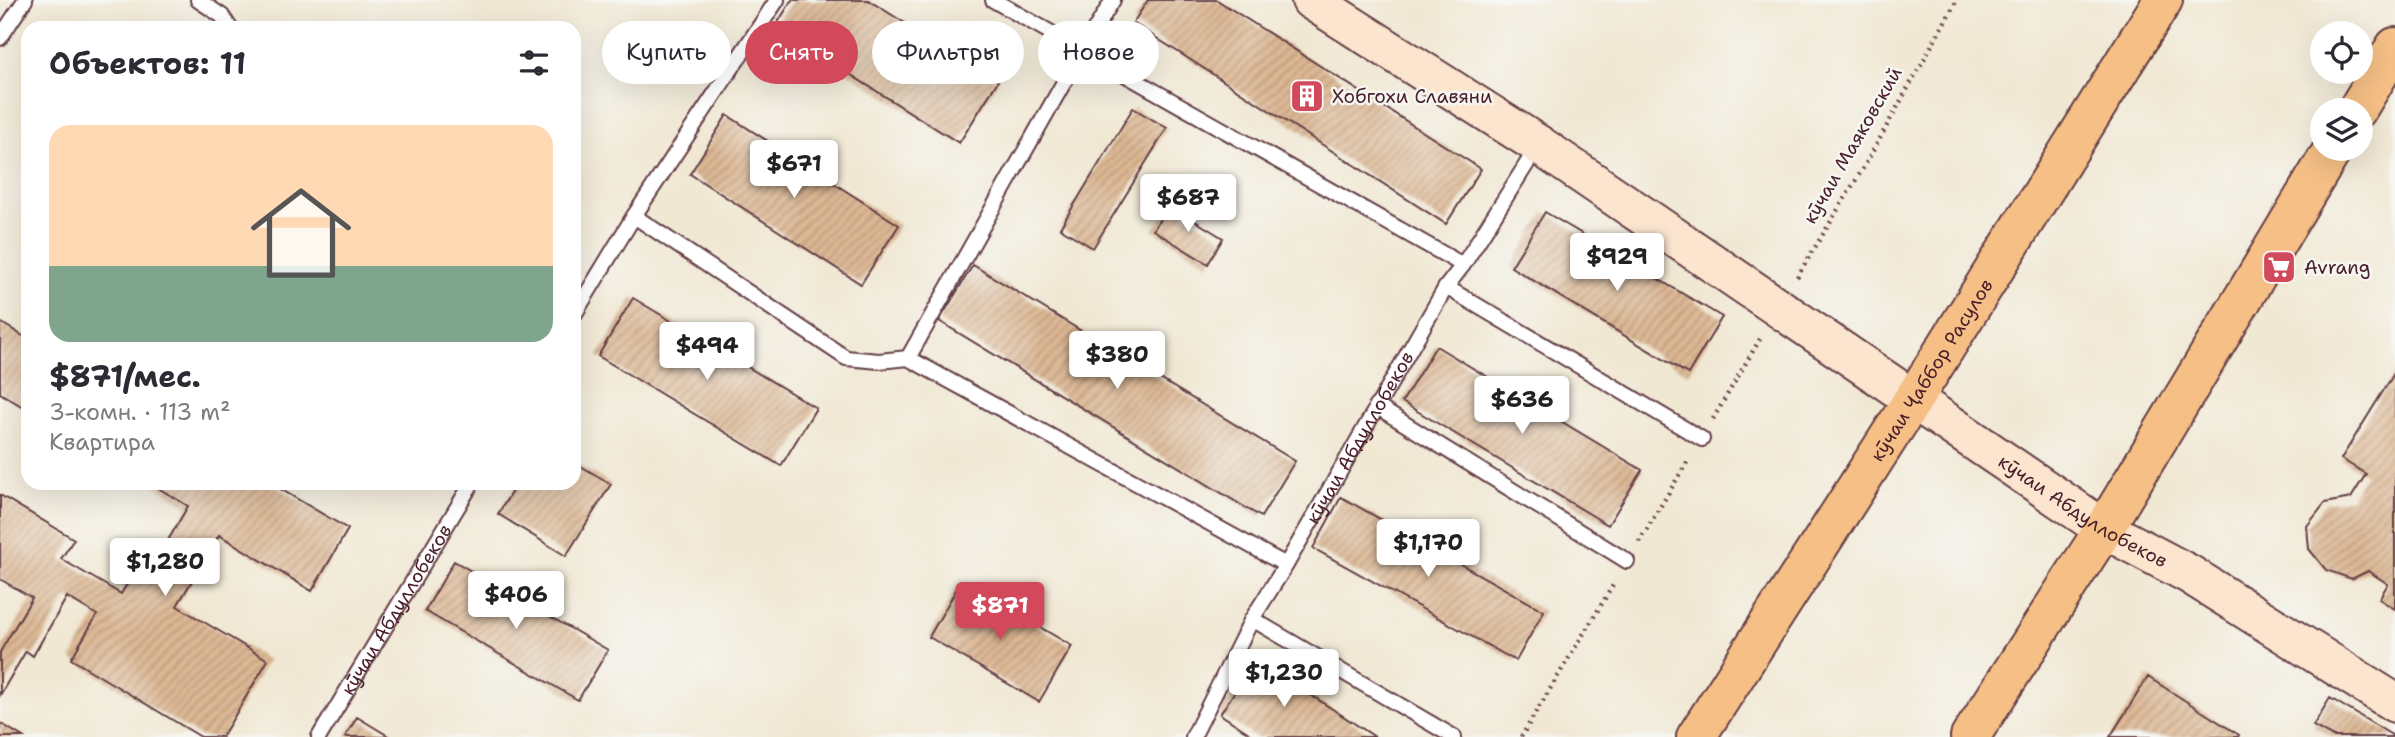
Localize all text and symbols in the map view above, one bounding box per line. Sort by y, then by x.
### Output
chip: Купить [602,21,731,84]
chip: Снять [745,21,858,84]
chip: Фильтры [872,21,1024,84]
chip: Новое [1038,21,1159,84]
map controls [2310,21,2373,161]
button: locate [2310,21,2373,84]
text: Объектов: 11 [49,43,246,84]
icon: filters [515,44,553,82]
street label: кӯчаи Маяковский [1797,62,1908,228]
building icon: Хобгохи Славяни [1288,77,1326,115]
place label: Хобгохи Славяни [1332,84,1492,109]
button: layers [2310,98,2373,161]
pin: $671 [753,140,835,200]
text: $671 [766,148,822,178]
icon: home [238,170,364,296]
pin: $687 [1147,174,1229,234]
text: $687 [1156,182,1220,212]
pin: $929 [1576,233,1658,293]
text: $929 [1586,241,1648,271]
supermarket icon: Avrang [2260,248,2298,286]
place label: Avrang [2304,255,2370,280]
street label: кӯчаи Ҷаббор Расулов [1865,274,1999,466]
pin: $494 [666,322,748,382]
text: $494 [675,330,739,360]
pin: $380 [1076,332,1158,391]
text: $380 [1085,339,1149,369]
street label: кӯчаи Абдуллобеков [1300,347,1419,528]
text: $871/мес. [49,356,201,397]
pin: $636 [1481,376,1563,436]
text: $636 [1490,384,1554,414]
text: 3-комн. · 113 m² [49,397,231,427]
text: Квартира [49,427,155,457]
street label: кӯчаи Абдуллобеков [1993,449,2172,573]
street label: кӯчаи Абдуллобеков [335,520,457,700]
pin: $1,170 [1371,520,1485,579]
text: $1,170 [1393,527,1463,557]
pin: $1,280 [108,538,222,598]
text: $1,280 [126,546,204,576]
pin: $406 [475,572,557,631]
text: $406 [484,579,548,609]
pin: $871 [959,582,1041,642]
text: $871 [971,590,1029,620]
pin: $1,230 [1227,650,1341,709]
text: $1,230 [1245,657,1323,687]

